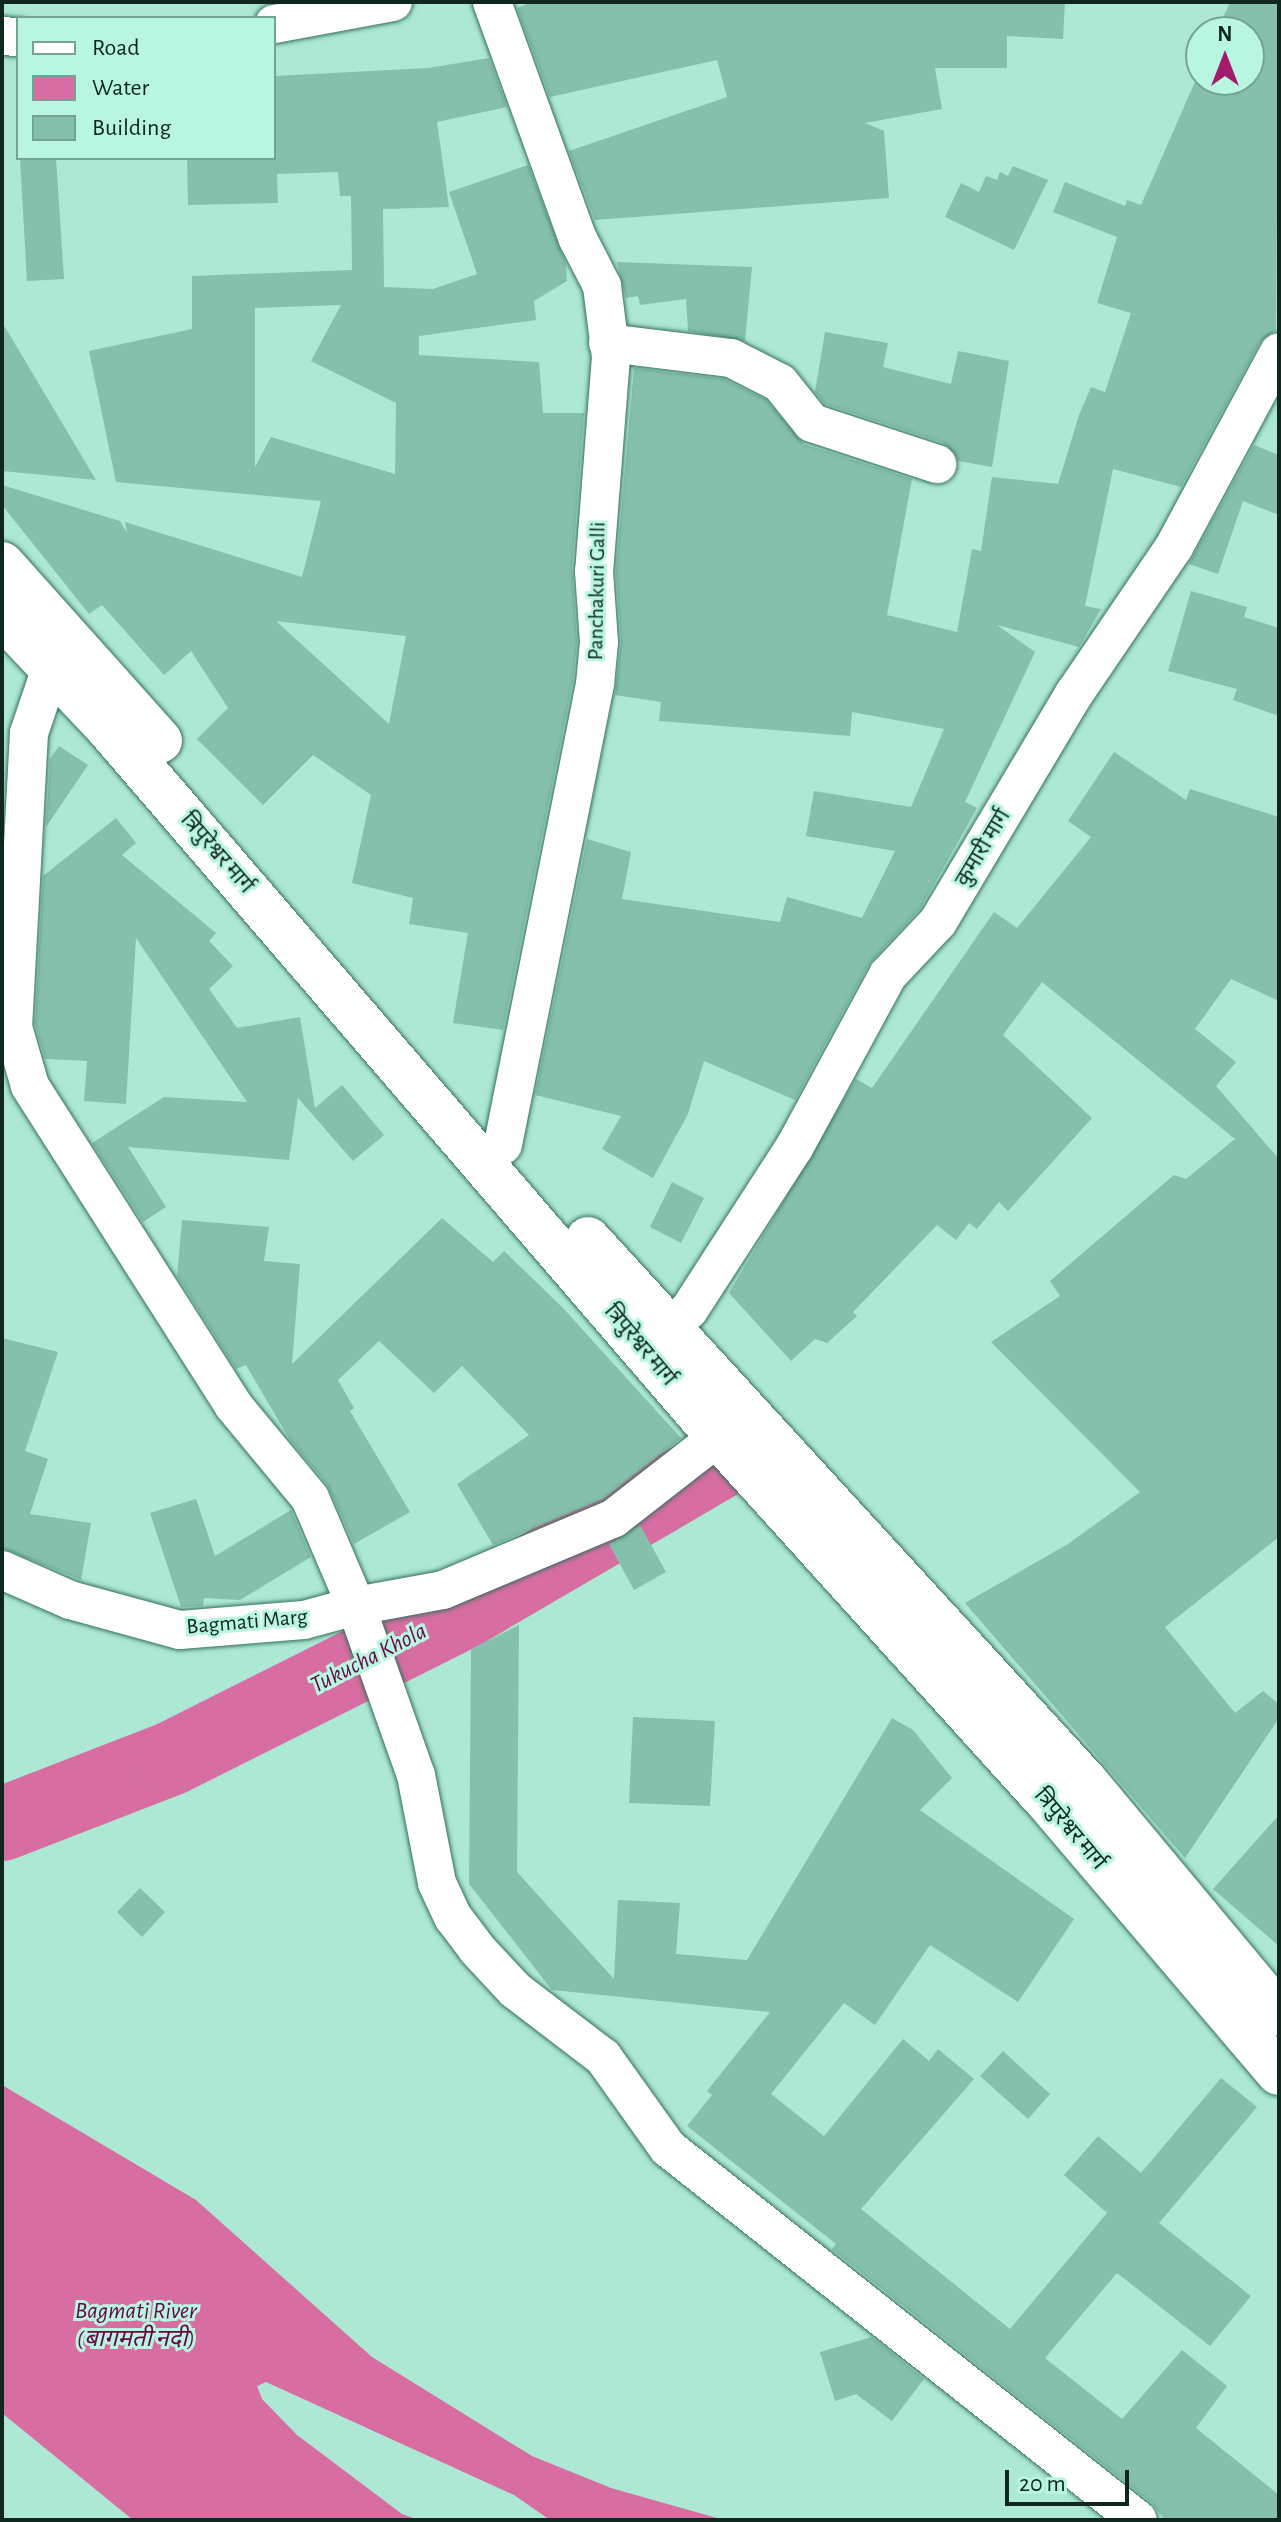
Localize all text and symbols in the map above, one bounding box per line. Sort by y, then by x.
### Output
legend [16,16,276,160]
north arrow [1185,16,1265,96]
text: N [1217,23,1233,45]
text: Road [92,36,140,60]
text: Water [92,76,149,100]
text: Building [92,116,171,140]
street label: Panchakuri Galli [583,521,611,661]
street label: कुमारी मार्ग [950,805,1016,891]
street label: त्रिपुरेश्वर मार्ग [175,807,259,899]
street label: त्रिपुरेश्वर मार्ग [598,1299,682,1391]
street label: Bagmati Marg [185,1604,309,1640]
water label: Tukucha Khola [306,1617,432,1701]
street label: त्रिपुरेश्वर मार्ग [1028,1783,1112,1875]
water label: Bagmati River (बागमती नदी) [75,2298,197,2354]
scale bar [1009,2454,1133,2504]
text: 20 m [1019,2472,1066,2496]

